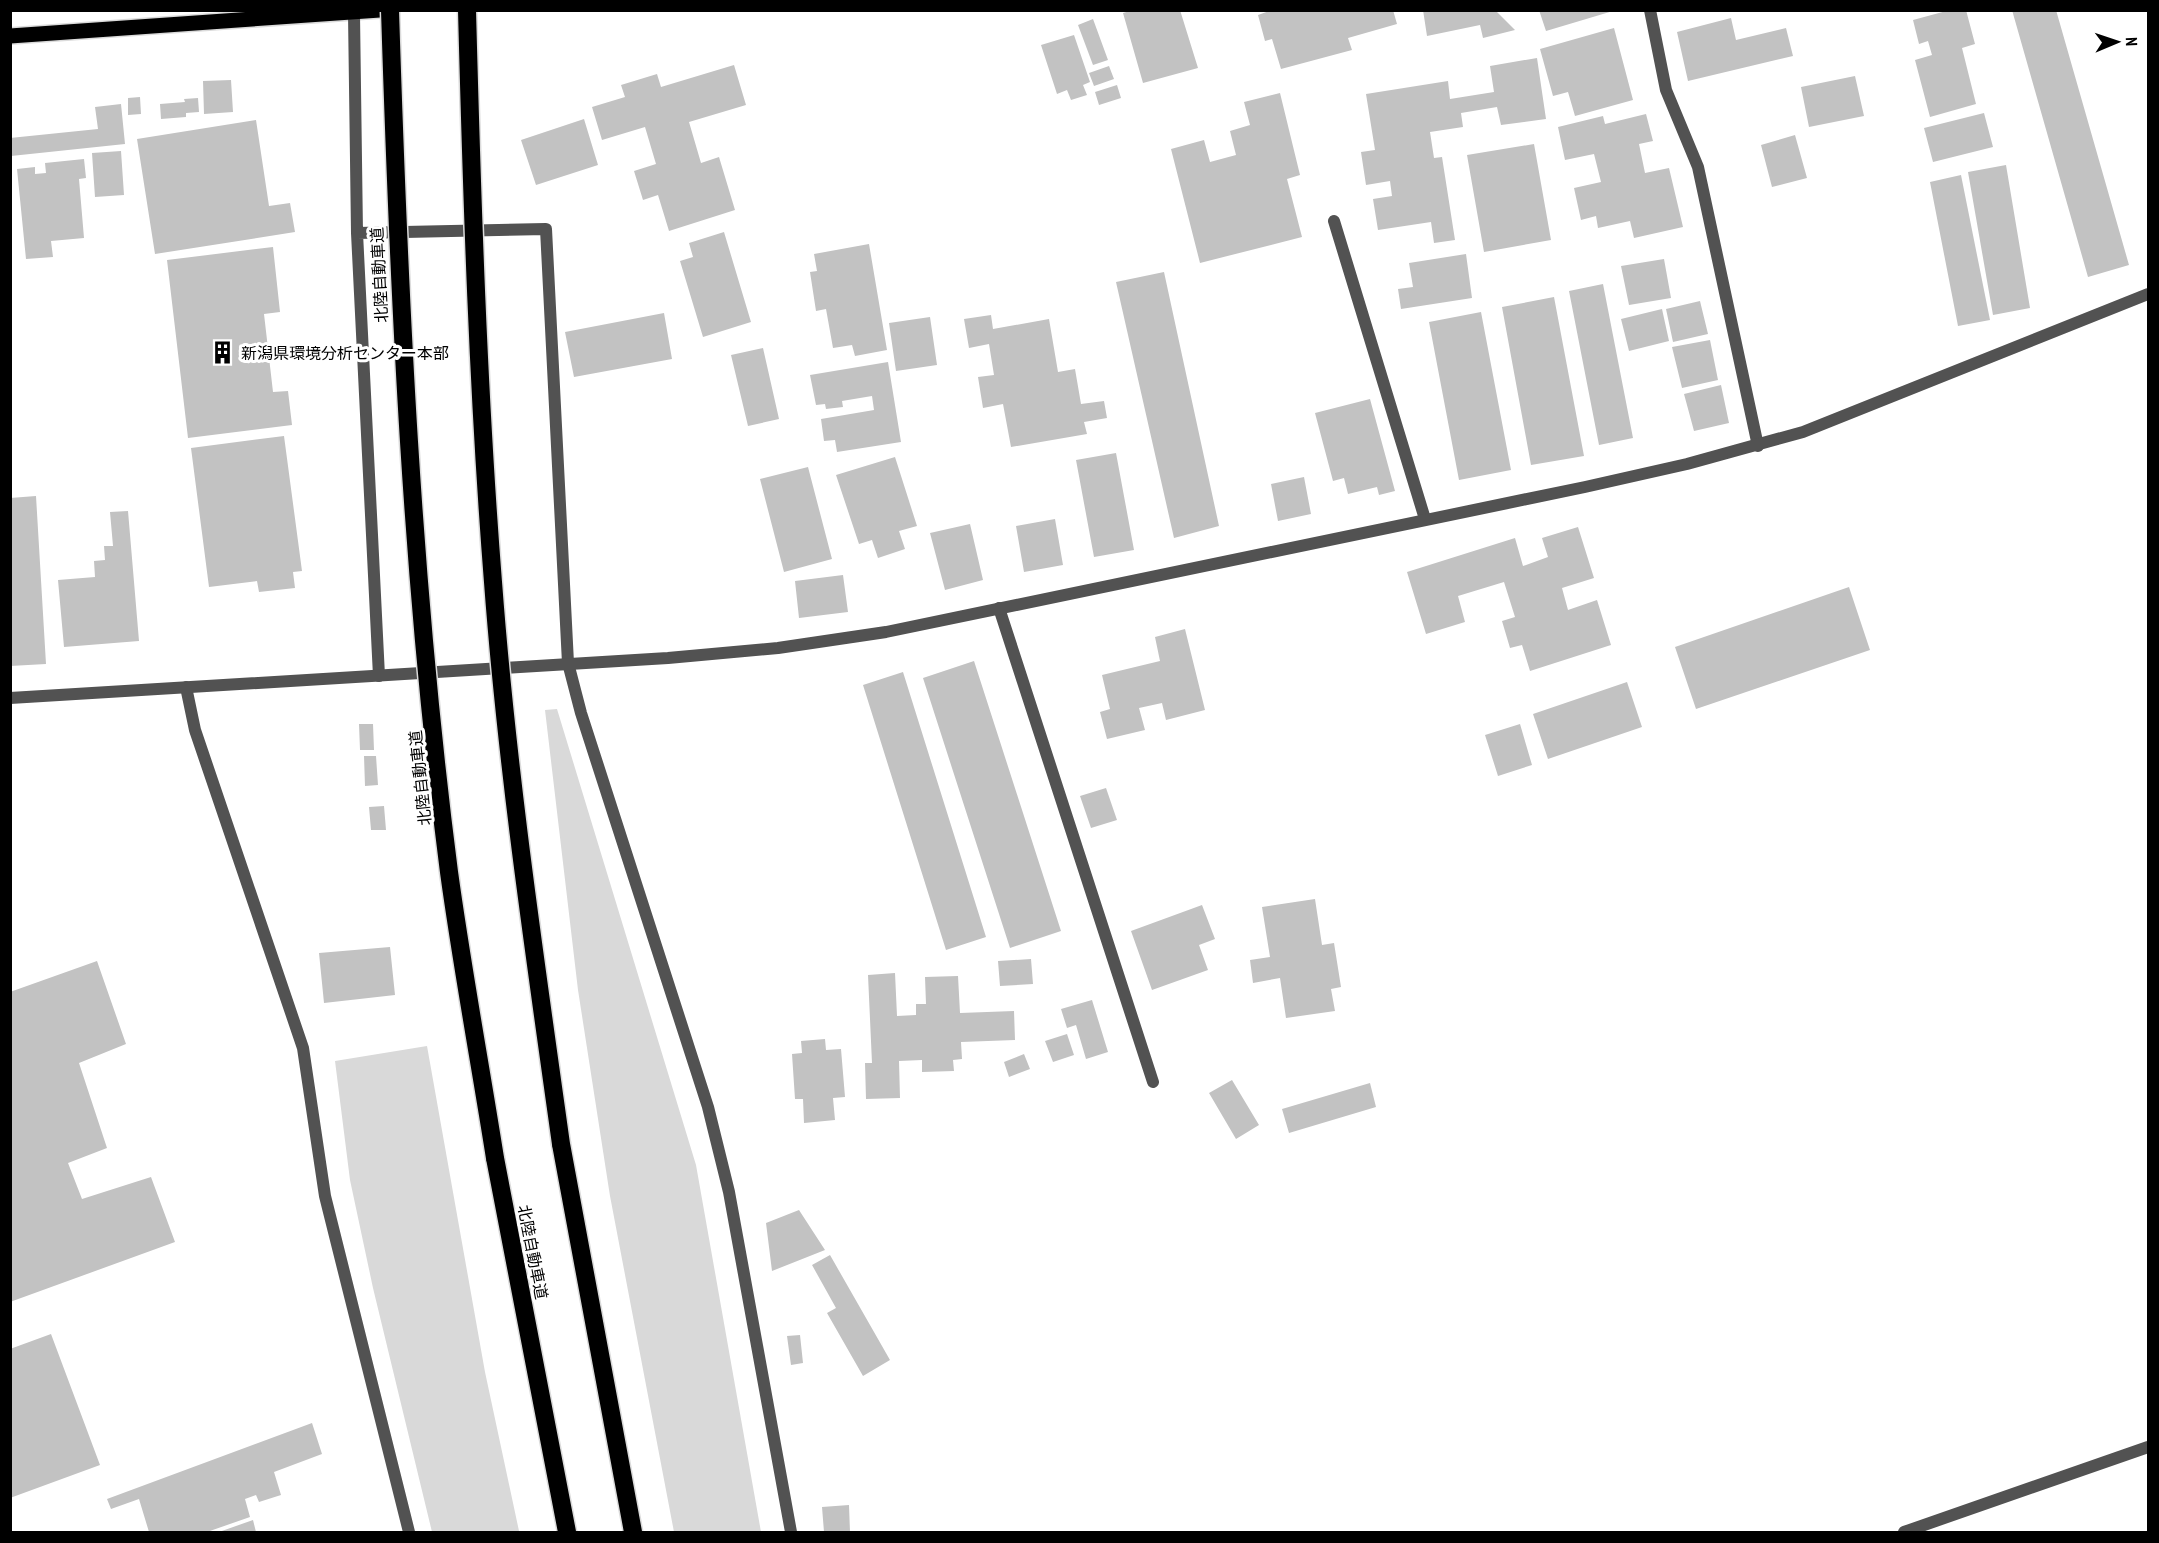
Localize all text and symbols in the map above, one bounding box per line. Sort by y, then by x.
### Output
north arrow [2087,12,2147,72]
text: N [2122,37,2142,46]
street label: 北陸自動車道 [367,227,391,323]
building icon: 新潟県環境分析センター本部 [210,340,236,366]
place label: 新潟県環境分析センター本部 [241,343,449,363]
street label: 北陸自動車道 [405,729,435,827]
street label: 北陸自動車道 [514,1203,552,1301]

